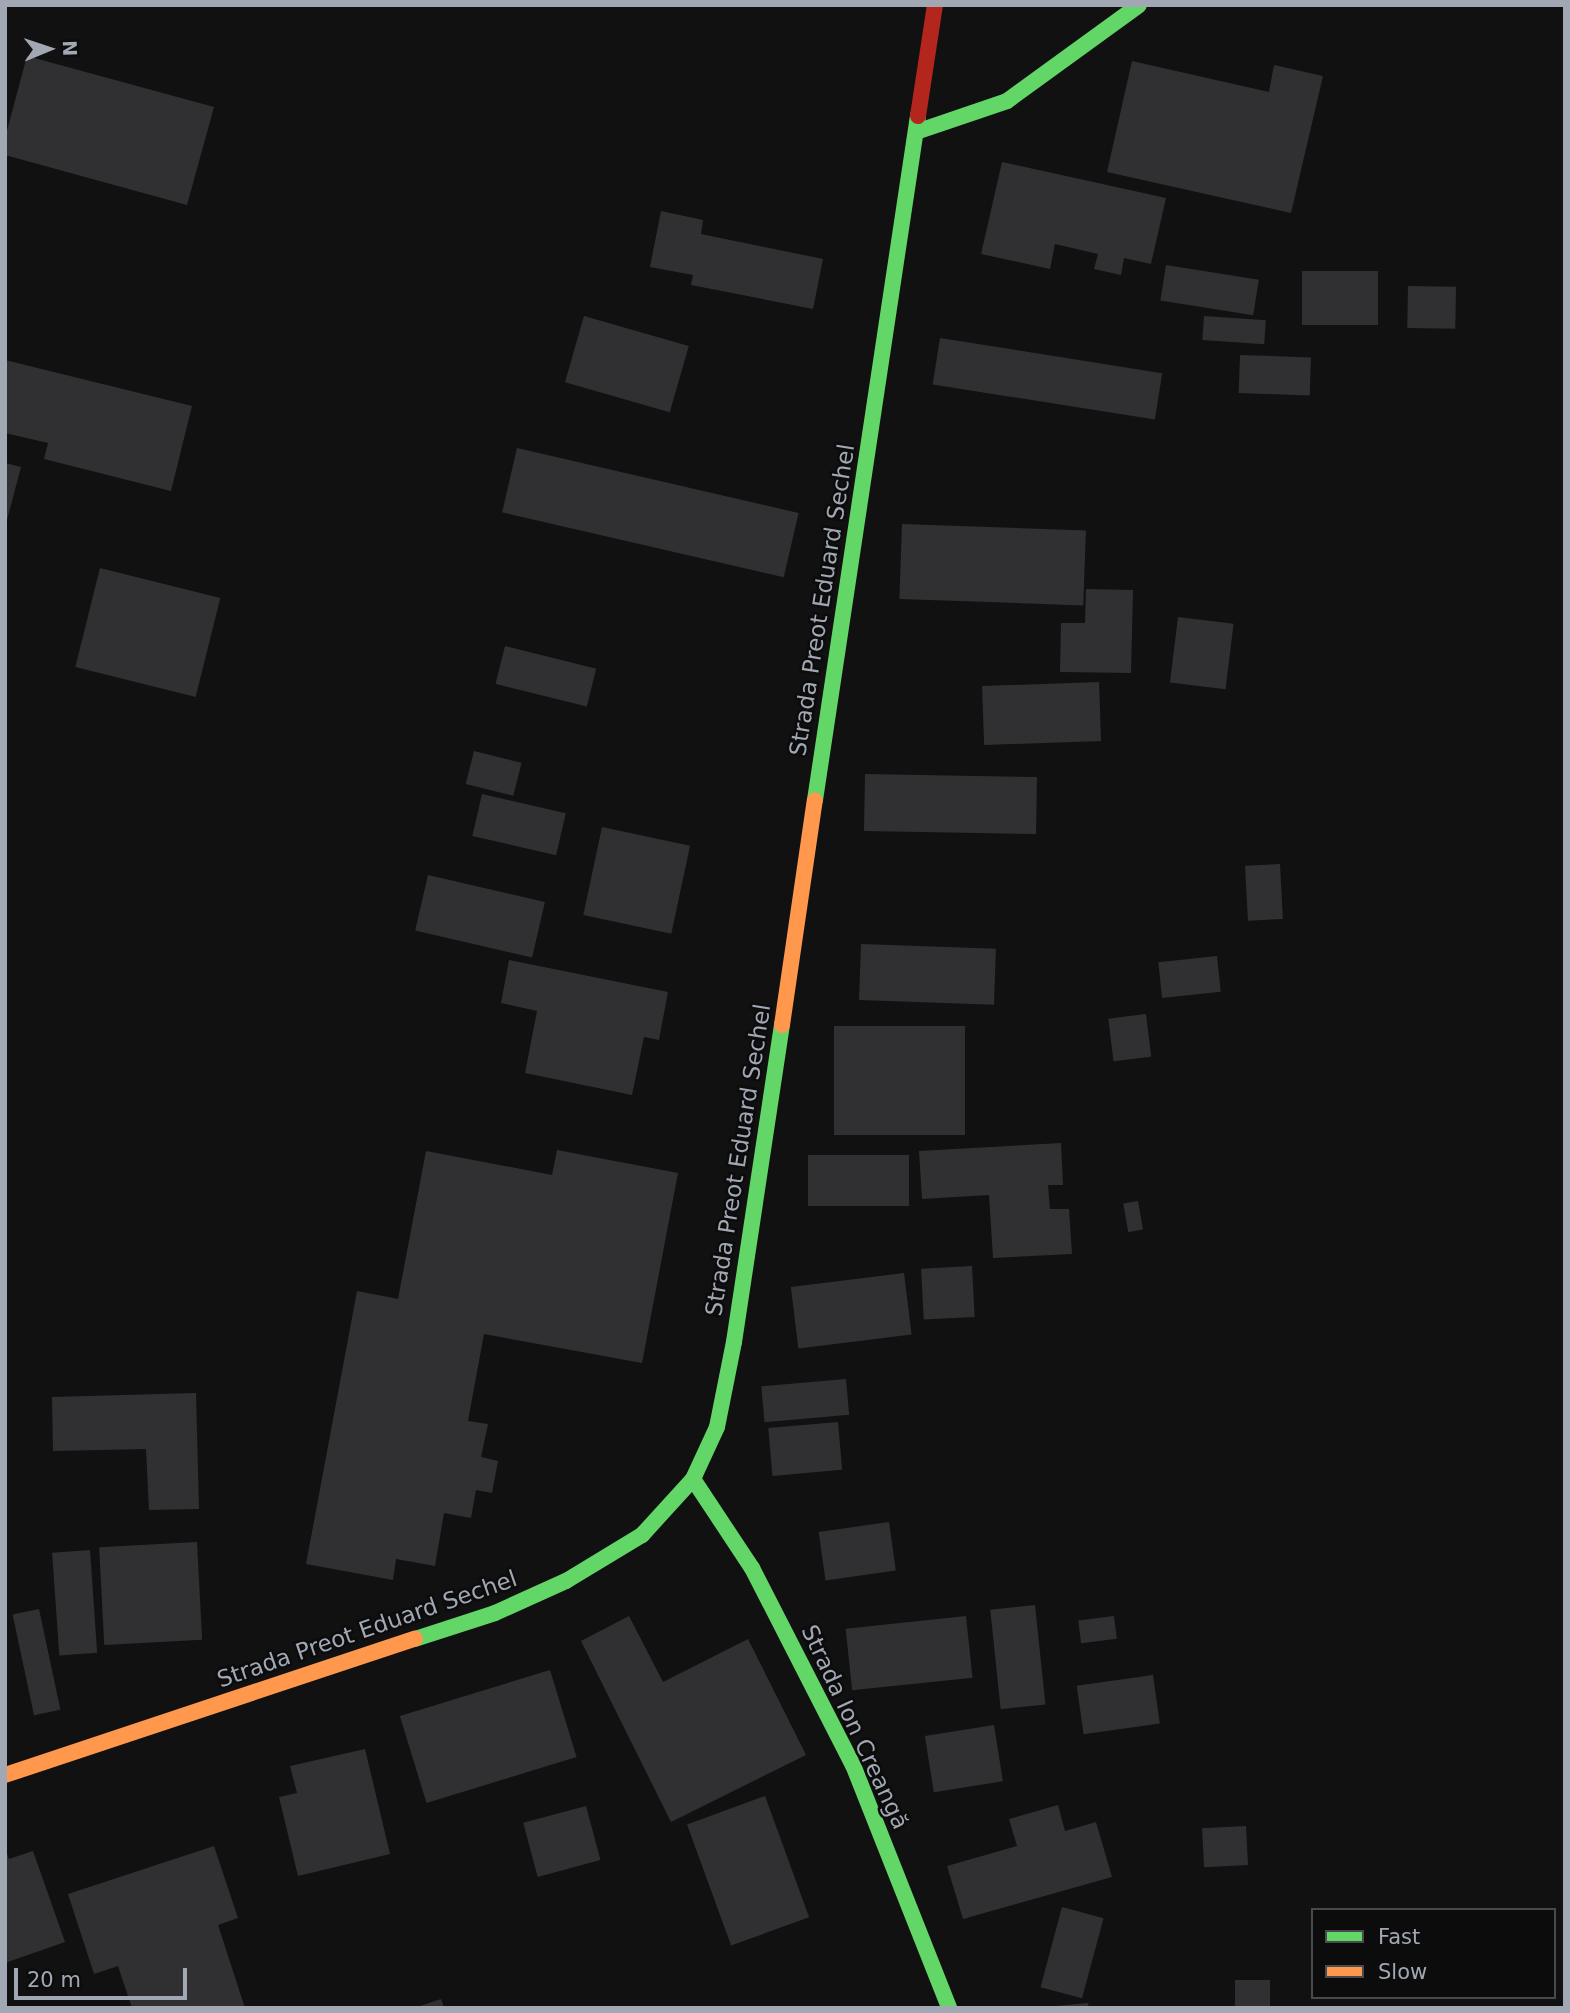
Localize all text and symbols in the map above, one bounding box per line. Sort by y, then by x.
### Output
north arrow [14,14,84,84]
text: N [59,40,81,57]
street label: Strada Preot Eduard Sechel [784,442,860,758]
street label: Strada Preot Eduard Sechel [700,1002,776,1318]
street label: Strada Preot Eduard Sechel [213,1565,521,1693]
street label: Strada Ion Creangă [795,1620,915,1834]
legend [1311,1908,1556,1999]
text: Fast [1378,1925,1420,1949]
scale bar [18,1954,191,1998]
text: Slow [1378,1960,1427,1984]
text: 20 m [27,1968,81,1992]

